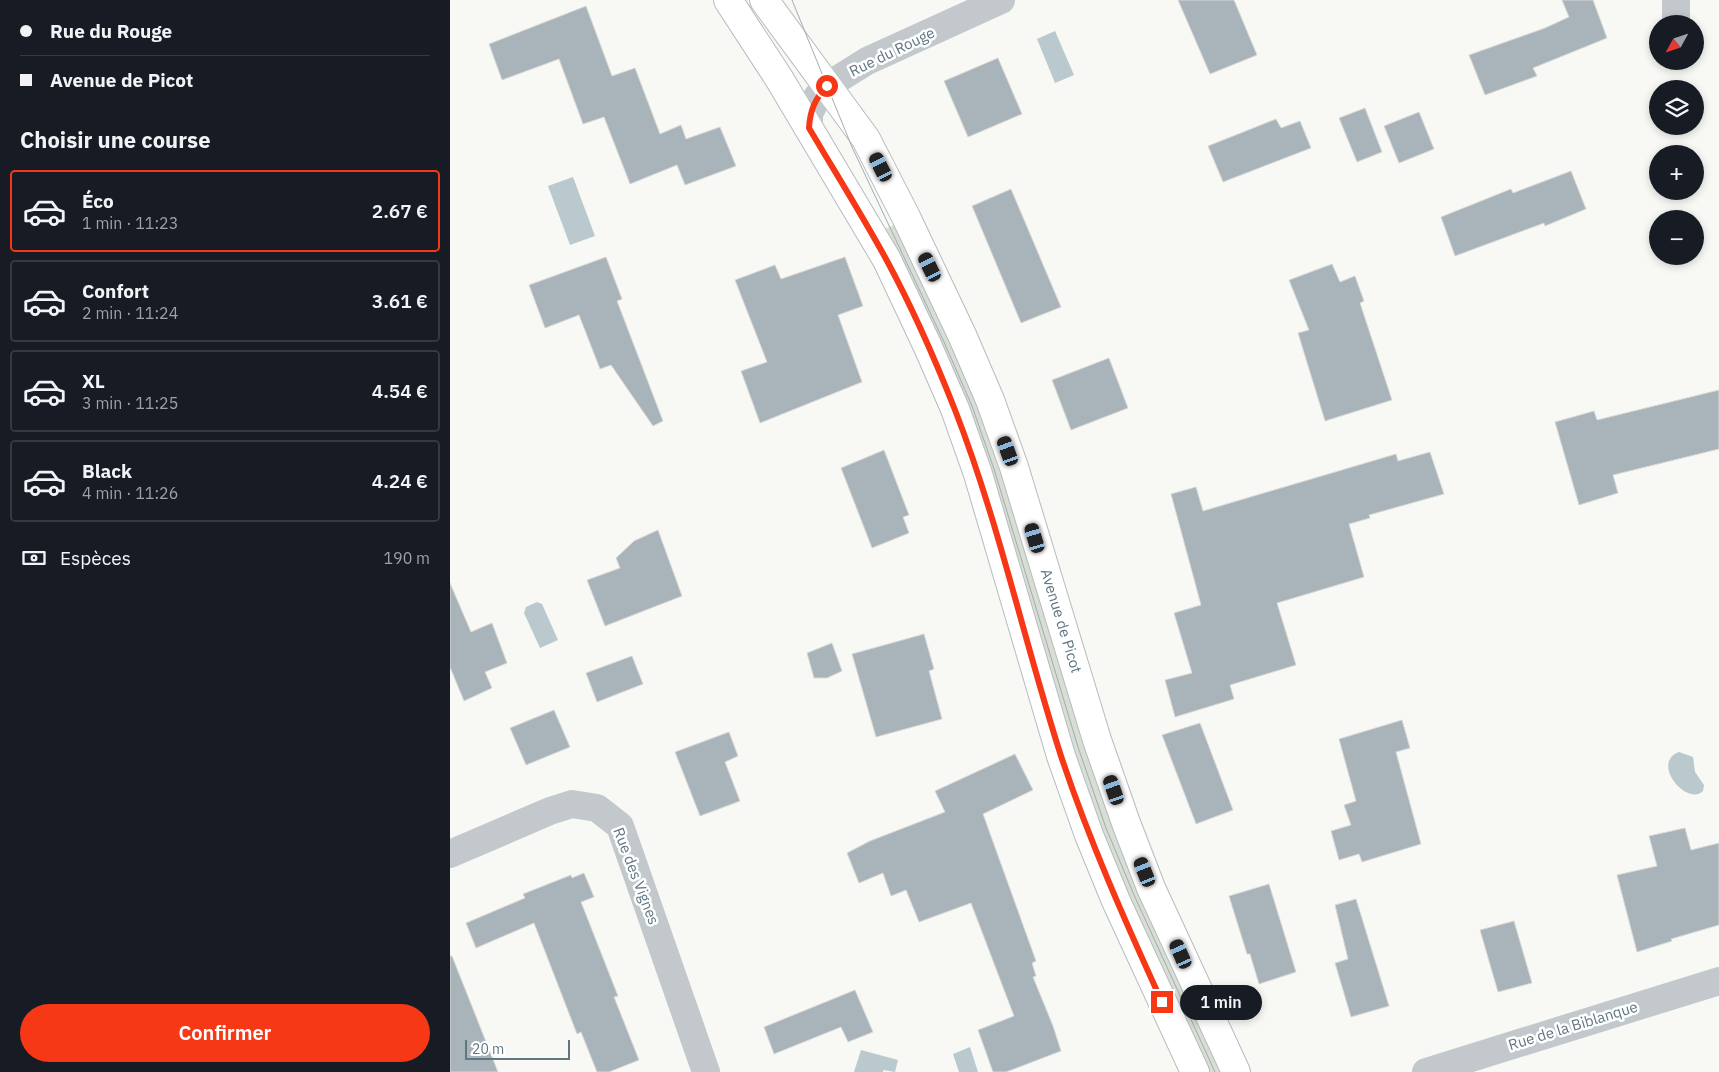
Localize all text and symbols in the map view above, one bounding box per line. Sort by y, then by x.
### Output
north arrow [1649,15,1704,70]
map controls [1649,15,1704,265]
text: Rue du Rouge [50,19,172,43]
street label: Rue du Rouge [846,23,938,80]
text: Avenue de Picot [50,68,193,92]
route start [816,75,838,97]
button: layers [1649,80,1704,135]
text: Choisir une course [20,125,211,154]
button: + [1649,145,1704,200]
car [867,150,894,184]
icon: car [22,189,67,234]
text: Éco [82,189,114,213]
text: 2.67 € [372,199,428,223]
button: − [1649,210,1704,265]
text: 1 min · 11:23 [82,213,178,233]
car [916,250,943,284]
icon: car [22,279,67,324]
text: Confort [82,279,149,303]
text: 3.61 € [372,289,428,313]
text: 2 min · 11:24 [82,303,178,323]
icon: car [22,369,67,414]
text: XL [82,369,105,393]
text: 4.54 € [372,379,428,403]
text: 3 min · 11:25 [82,393,178,413]
car [995,434,1020,468]
icon: car [22,459,67,504]
text: Black [82,459,132,483]
text: 4.24 € [372,469,428,493]
text: 4 min · 11:26 [82,483,178,503]
car [1023,521,1046,555]
icon: cash [20,544,48,572]
text: Espèces [60,546,131,570]
text: 190 m [383,548,430,568]
street label: Avenue de Picot [1037,566,1086,675]
car [1102,773,1125,807]
street label: Rue des Vignes [609,825,664,927]
car [1132,855,1157,889]
car [1168,937,1193,971]
callout: 1 min [1180,984,1262,1020]
route end [1151,991,1173,1013]
text: 1 min [1200,992,1242,1012]
street label: Rue de la Biblanque [1506,997,1640,1054]
button: Confirmer [20,1004,430,1062]
scale bar [465,1037,570,1060]
text: 20 m [472,1040,504,1058]

